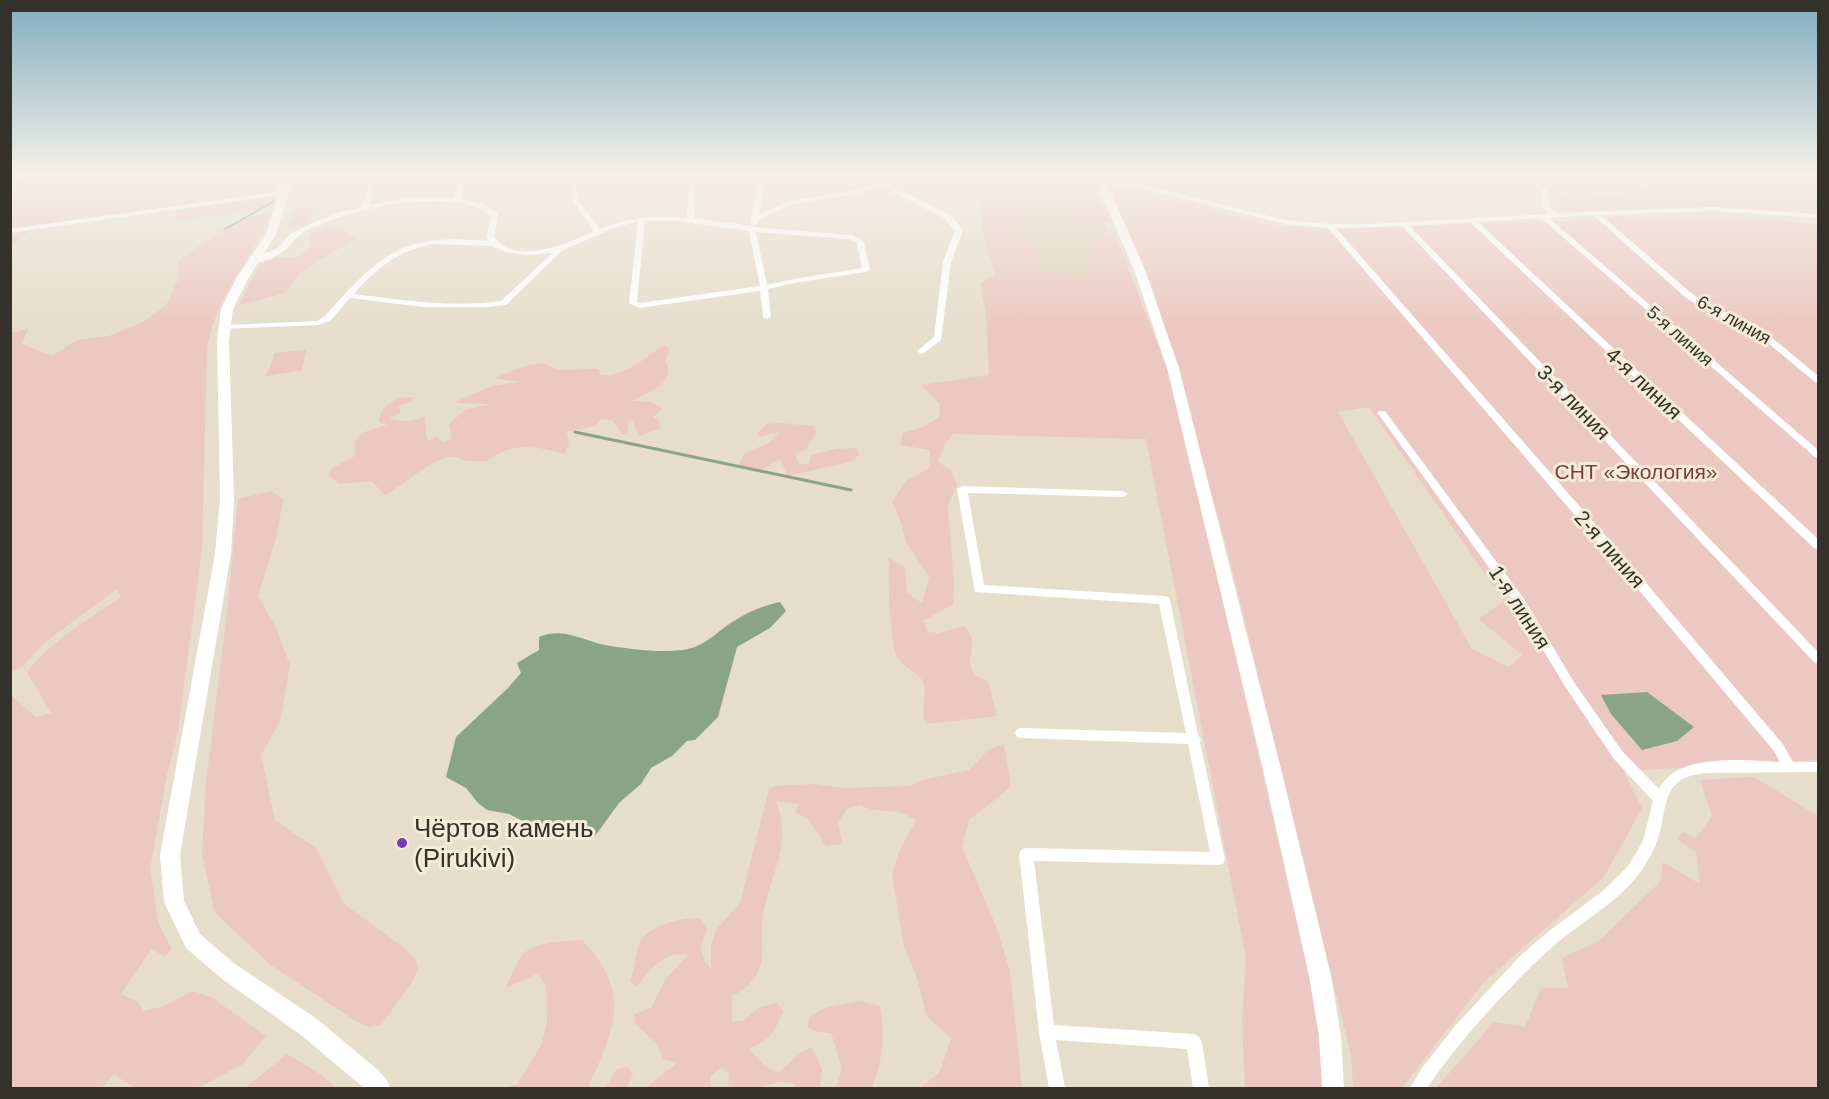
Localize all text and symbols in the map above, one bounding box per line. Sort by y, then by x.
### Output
street label: 6-я линия [1694,292,1774,348]
street label: 5-я линия [1643,302,1717,370]
street label: 4-я линия [1602,342,1686,424]
street label: 3-я линия [1533,360,1615,444]
park label: СНТ «Экология» [1554,460,1718,483]
street label: 2-я линия [1570,506,1650,592]
street label: 1-я линия [1485,561,1555,653]
place label: Чёртов камень (Pirukivi) [414,813,593,873]
marker: Чёртов камень (Pirukivi) [395,836,409,850]

